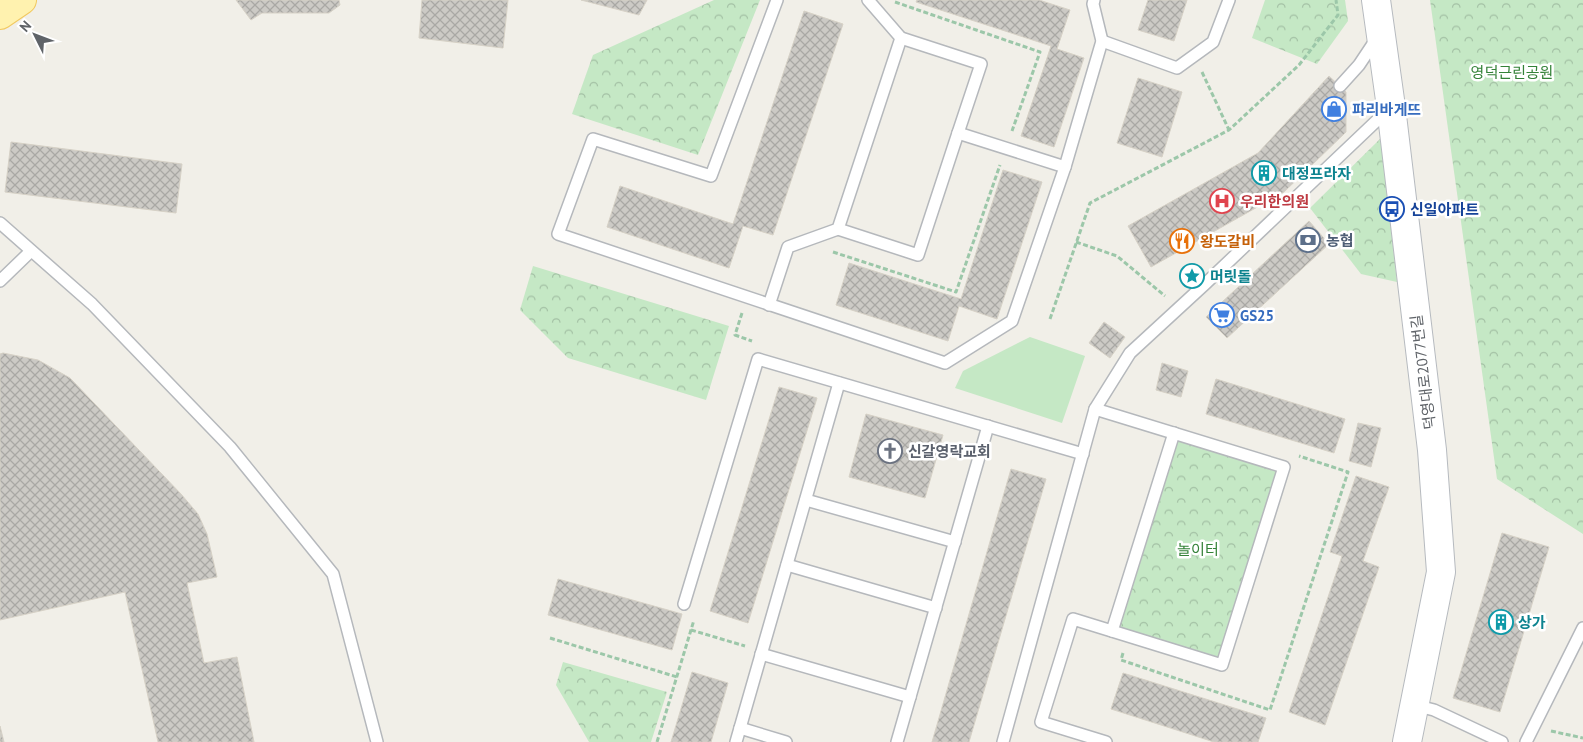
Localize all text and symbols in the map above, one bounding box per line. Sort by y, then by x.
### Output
north arrow [10,10,60,60]
text: N [16,17,35,36]
park label: 영덕근린공원 [1471,63,1553,82]
shop icon: 파리바게뜨 [1321,96,1347,122]
place label: 파리바게뜨 [1352,100,1421,119]
building icon: 대정프라자 [1251,160,1277,186]
place label: 대정프라자 [1282,164,1351,183]
hospital icon: 우리한의원 [1209,188,1235,214]
place label: 우리한의원 [1240,192,1309,211]
bus stop icon: 신일아파트 [1379,196,1405,222]
place label: 신일아파트 [1410,200,1479,219]
bank icon: 농협 [1295,227,1321,253]
restaurant icon: 왕도갈비 [1169,228,1195,254]
place label: 농협 [1326,231,1354,250]
place label: 왕도갈비 [1200,232,1255,251]
place icon: 머릿돌 [1179,263,1205,289]
place label: 머릿돌 [1210,267,1252,286]
supermarket icon: GS25 [1209,302,1235,328]
place label: GS25 [1240,306,1274,325]
street label: 덕영대로2077번길 [1407,314,1439,430]
church icon: 신갈영락교회 [877,438,903,464]
place label: 신갈영락교회 [908,442,991,461]
park label: 놀이터 [1177,540,1219,559]
building icon: 상가 [1488,609,1514,635]
place label: 상가 [1518,613,1546,632]

